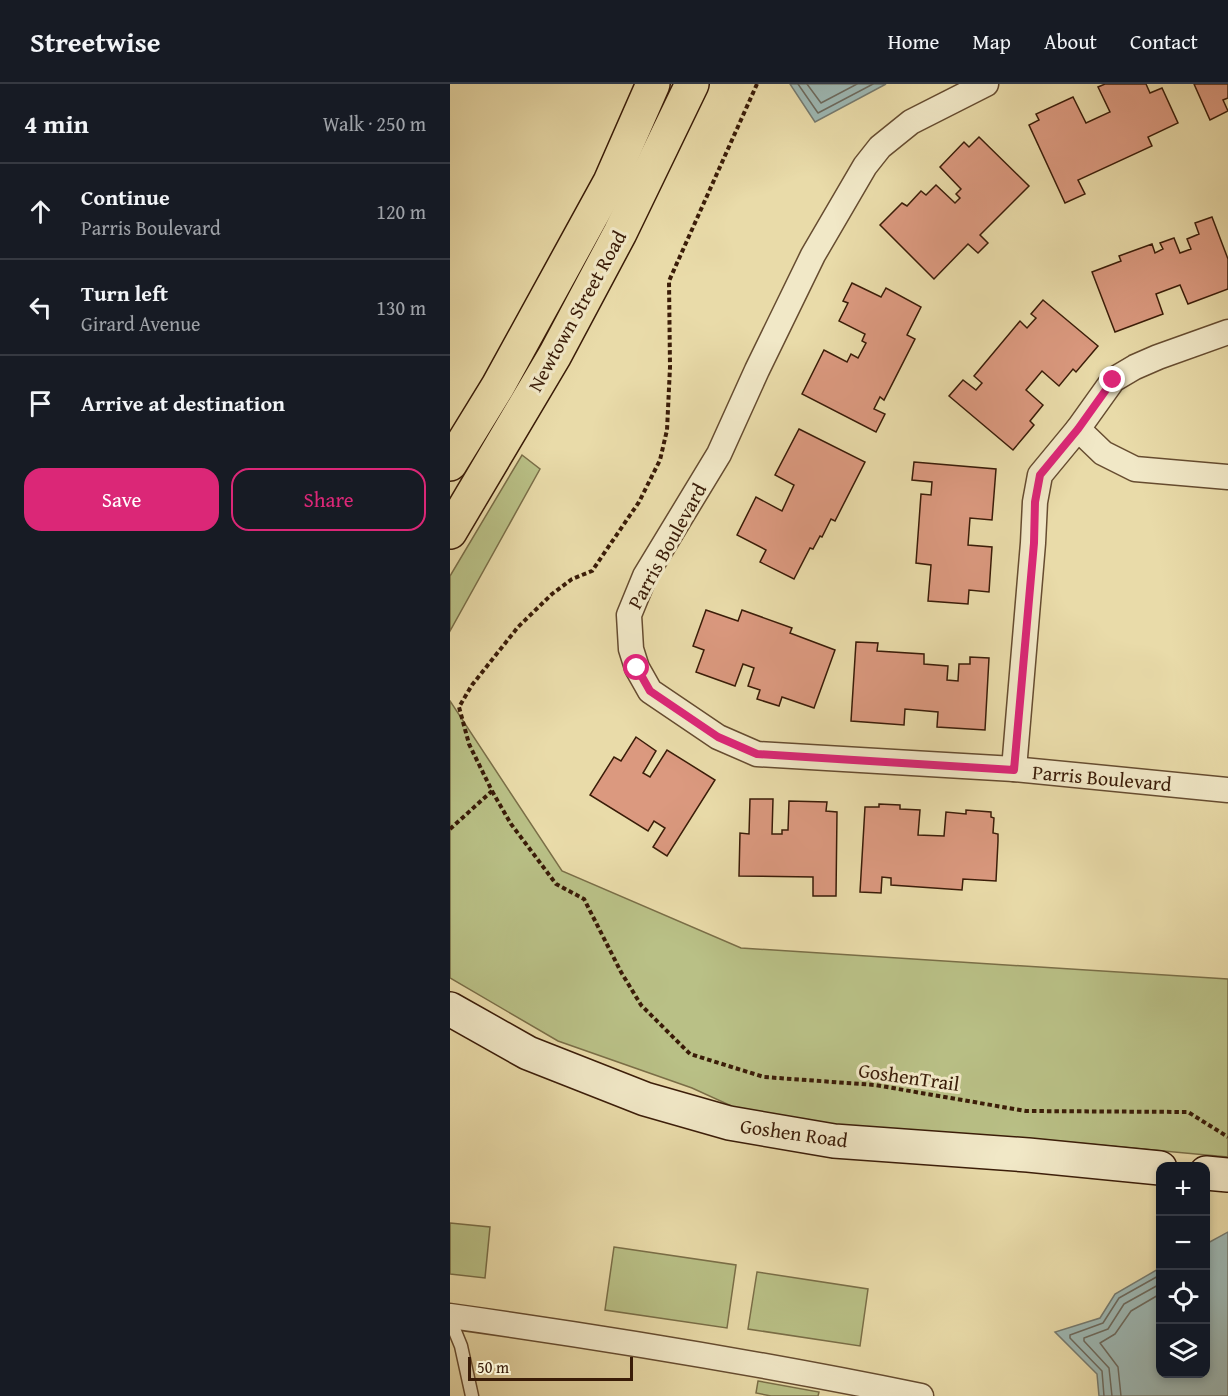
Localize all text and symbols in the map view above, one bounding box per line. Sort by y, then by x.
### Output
text: Streetwise [30,21,160,62]
text: Home [888,26,939,57]
text: Map [972,26,1011,57]
text: About [1044,26,1097,57]
text: Contact [1130,26,1198,57]
text: 4 min [24,104,89,143]
text: Walk · 250 m [323,109,426,138]
text: Continue [81,181,170,213]
icon: ahead [24,195,57,228]
text: 120 m [376,197,426,226]
text: Parris Boulevard [81,213,221,242]
street label: Newtown Street Road [520,225,633,397]
text: Turn left [81,277,168,309]
icon: left [24,291,57,324]
text: 130 m [376,293,426,322]
text: Girard Avenue [81,309,200,338]
route end [1099,366,1125,392]
icon: arrive [24,387,57,420]
text: Arrive at destination [81,387,285,419]
button: Save [24,468,219,531]
button: Share [231,468,426,531]
street label: Parris Boulevard [620,477,713,614]
route start [623,654,649,680]
street label: Parris Boulevard [1031,757,1173,798]
street label: GoshenTrail [857,1055,962,1098]
street label: Goshen Road [739,1111,850,1154]
map controls [1156,1162,1210,1378]
button: + [1156,1162,1210,1216]
button: − [1156,1216,1210,1270]
button: locate [1156,1270,1210,1324]
button: layers [1156,1324,1210,1378]
scale bar [468,1354,633,1382]
text: 50 m [477,1355,509,1379]

